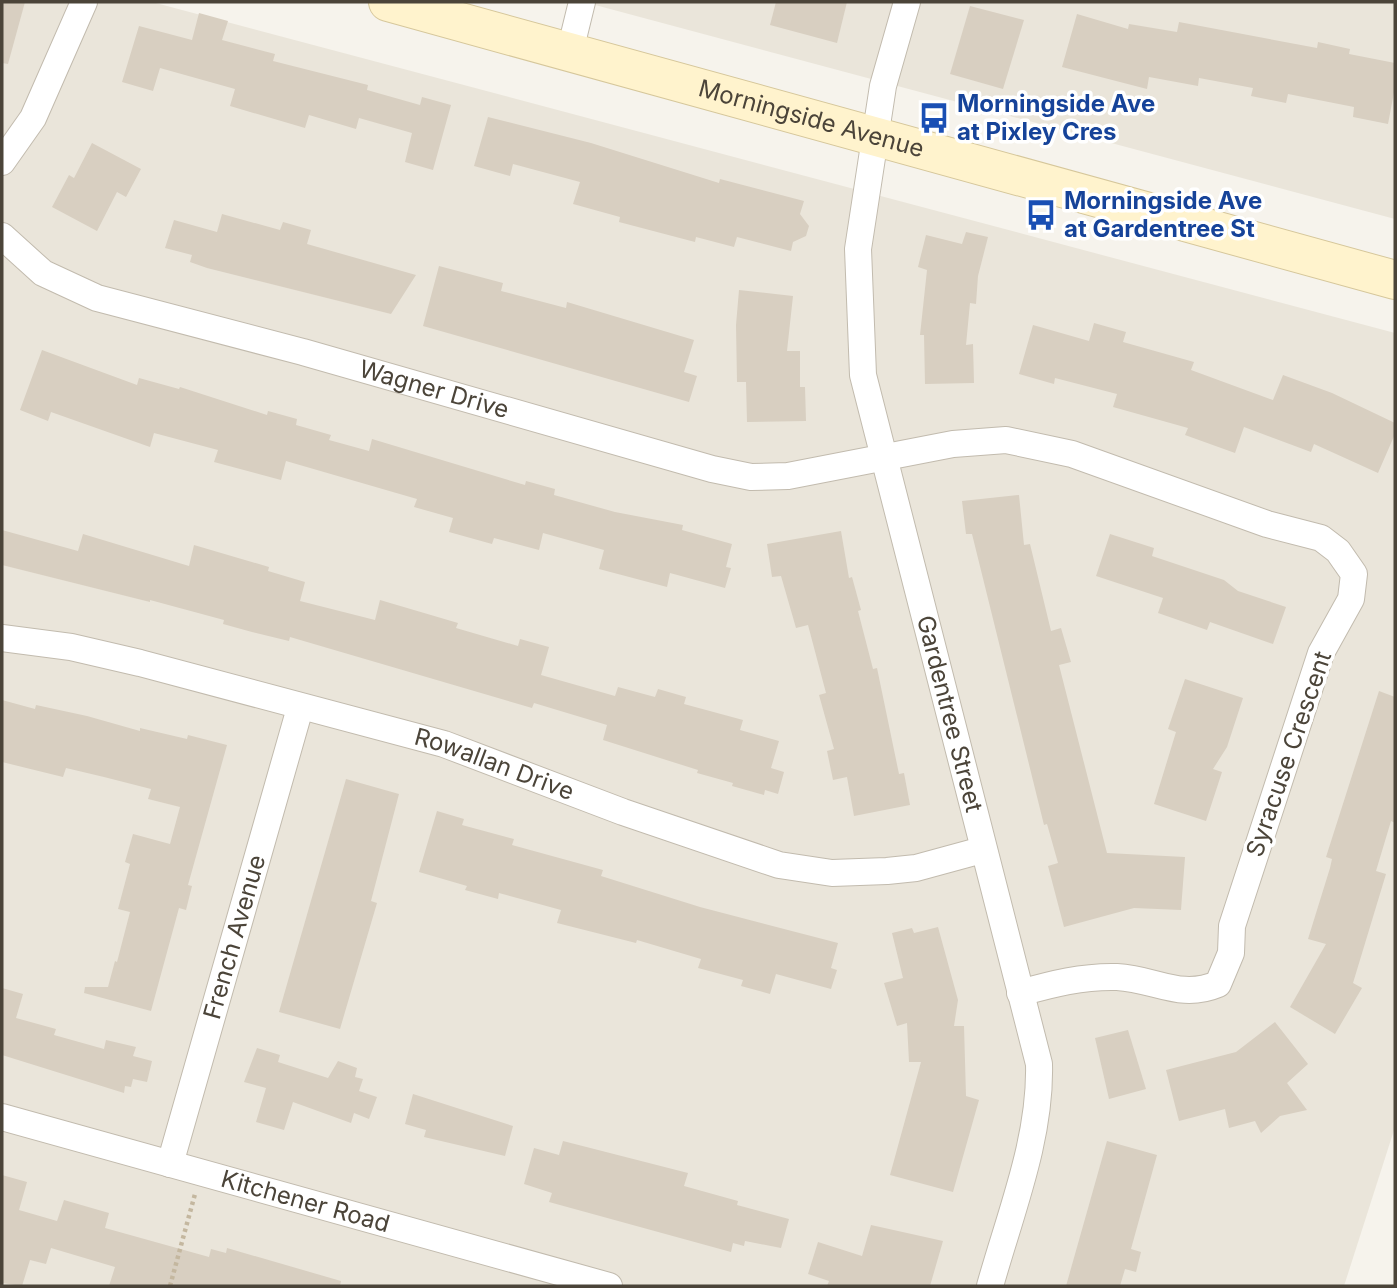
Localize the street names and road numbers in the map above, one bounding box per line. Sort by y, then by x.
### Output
street label: Morningside Avenue [695,73,927,163]
street label: Wagner Drive [356,354,512,424]
street label: Gardentree Street [911,612,989,815]
street label: Syracuse Crescent [1240,647,1337,860]
street label: Rowallan Drive [411,722,578,806]
street label: French Avenue [197,852,271,1022]
street label: Kitchener Road [218,1164,393,1238]

